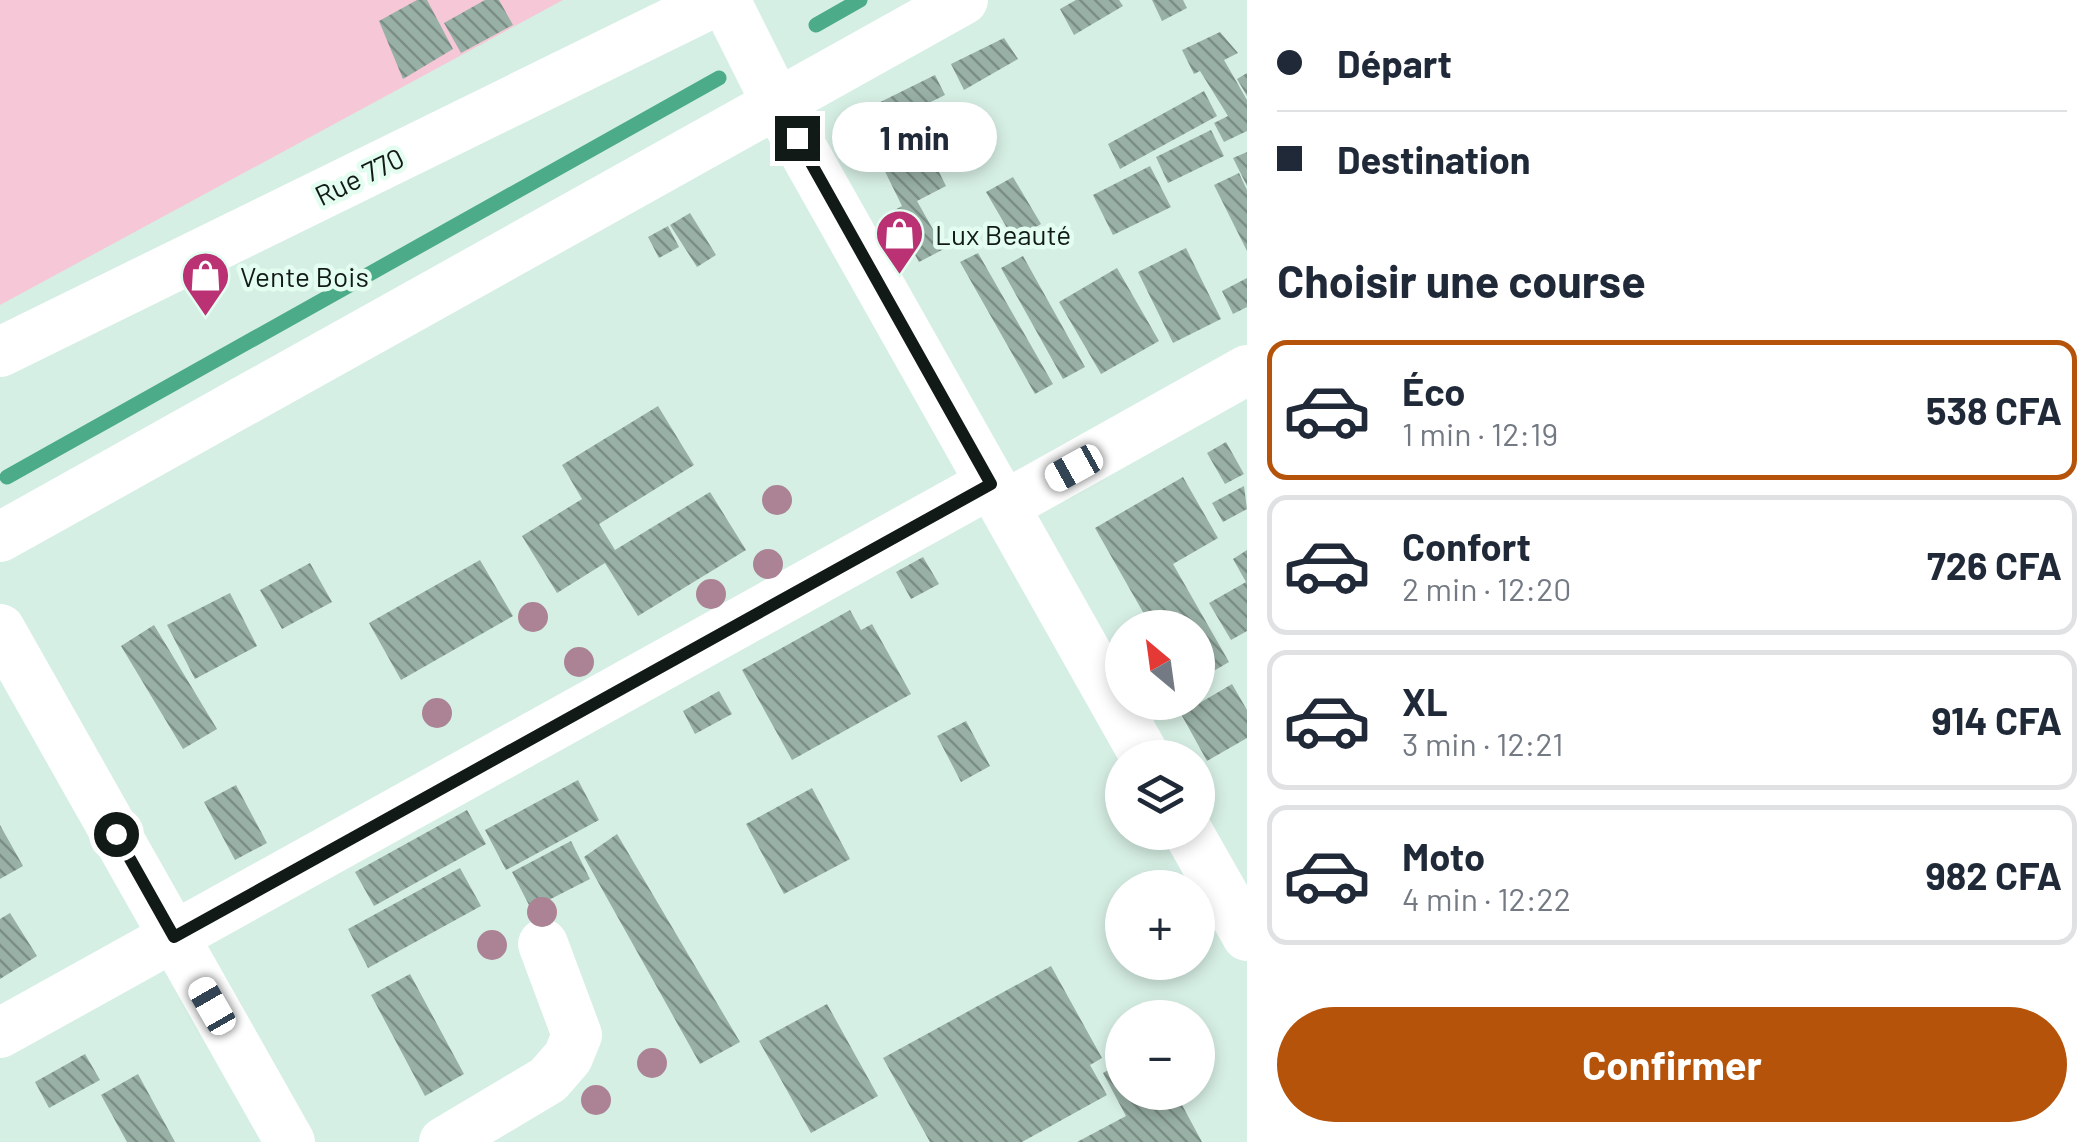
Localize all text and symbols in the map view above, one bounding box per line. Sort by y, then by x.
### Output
text: Départ [1337,40,1452,86]
callout: 1 min [832,103,997,173]
route end [775,116,820,161]
text: 1 min [879,118,950,156]
text: Destination [1337,136,1531,182]
street label: Rue 770 [309,140,409,212]
shop icon: Lux Beauté [874,208,926,276]
place label: Lux Beauté [935,217,1071,251]
shop icon: Vente Bois [179,250,231,318]
text: Choisir une course [1277,253,1646,307]
place label: Vente Bois [240,259,369,293]
icon: car [1282,365,1372,455]
text: Éco [1402,368,1466,414]
text: 538 CFA [1926,387,2062,433]
text: 1 min · 12:19 [1402,414,1558,452]
car [1040,440,1108,496]
icon: car [1282,520,1372,610]
text: Confort [1402,523,1531,569]
text: 726 CFA [1927,542,2062,588]
text: 2 min · 12:20 [1402,569,1571,607]
north arrow [1105,610,1215,720]
map controls [1105,610,1215,1110]
icon: car [1282,675,1372,765]
text: XL [1402,678,1448,724]
text: 914 CFA [1932,697,2062,743]
text: 3 min · 12:21 [1402,724,1563,762]
button: layers [1105,740,1215,850]
route start [94,812,139,857]
icon: car [1282,830,1372,920]
text: Moto [1402,833,1485,879]
text: 982 CFA [1925,852,2062,898]
button: + [1105,870,1215,980]
text: 4 min · 12:22 [1402,879,1571,917]
car [184,973,240,1039]
button: − [1105,1000,1215,1110]
button: Confirmer [1277,1007,2067,1122]

